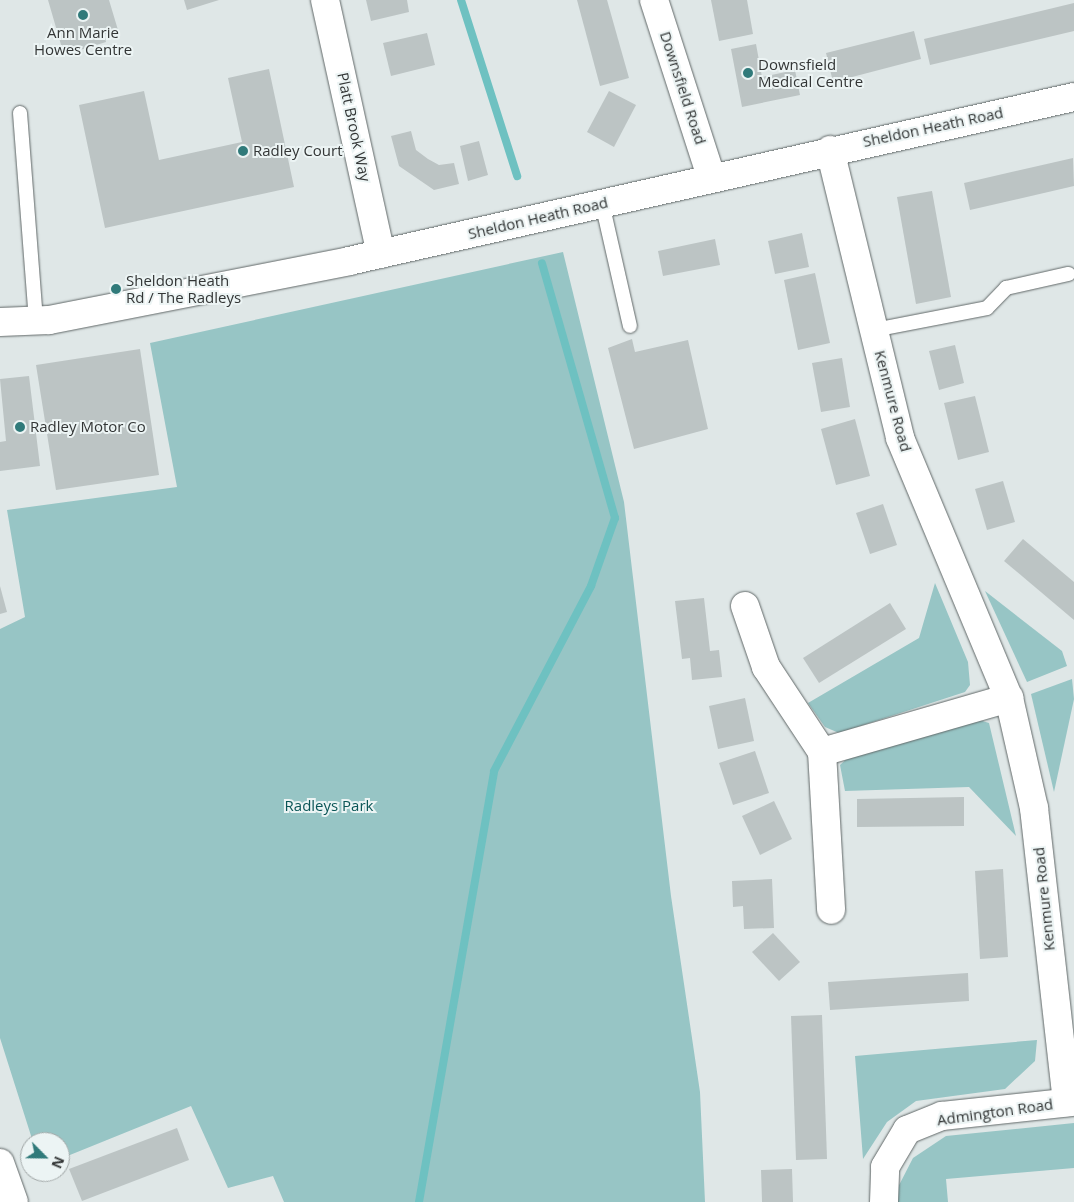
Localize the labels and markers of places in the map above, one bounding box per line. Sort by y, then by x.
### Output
marker: Ann Marie Howes Centre [77,9,89,21]
place label: Ann Marie Howes Centre [34,23,132,58]
place label: Downsfield Medical Centre [758,55,863,90]
marker: Downsfield Medical Centre [742,67,754,79]
place label: Radley Court [253,142,343,160]
marker: Radley Court [237,145,249,157]
place label: Sheldon Heath Rd / The Radleys [126,271,241,306]
marker: Sheldon Heath Rd / The Radleys [110,283,122,295]
place label: Radley Motor Co [30,418,146,436]
marker: Radley Motor Co [14,421,26,433]

